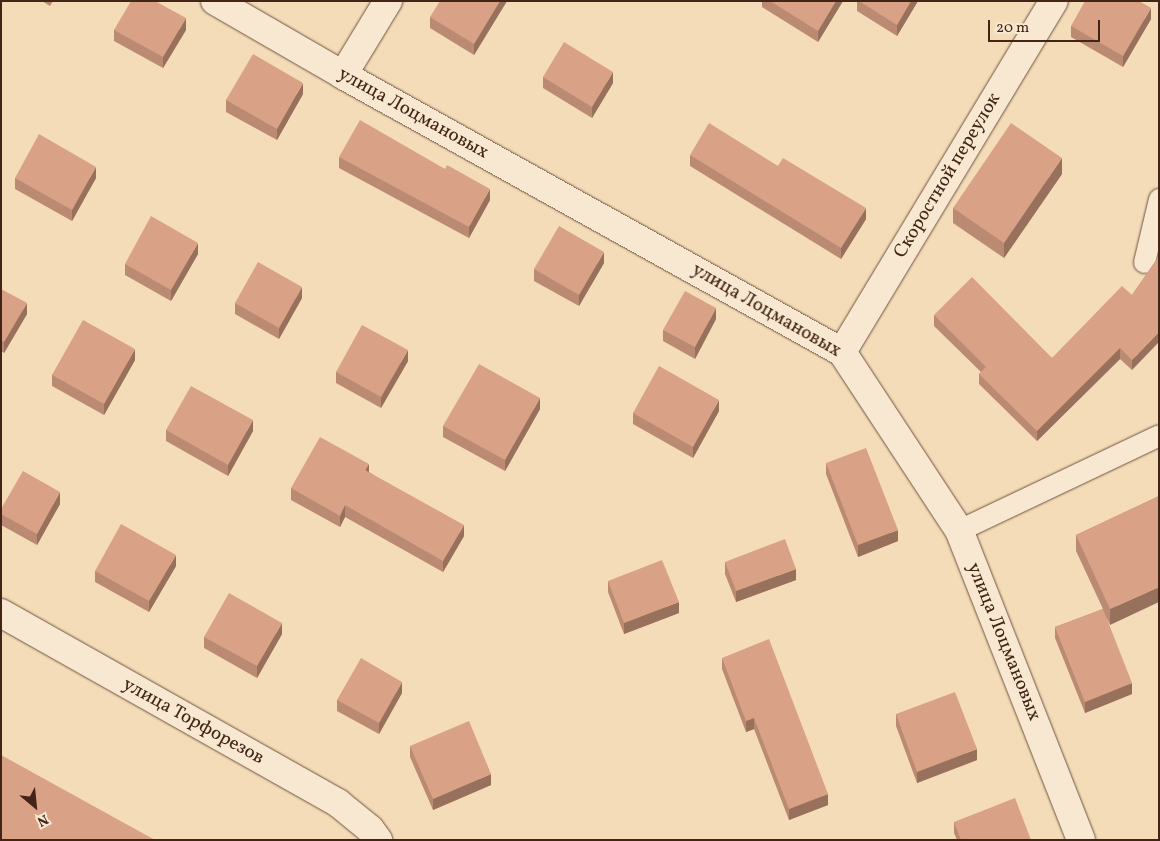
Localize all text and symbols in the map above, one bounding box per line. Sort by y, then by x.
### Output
scale bar [990,10,1102,42]
text: 20 m [996,18,1029,39]
street label: улица Лоцмановых [334,63,492,165]
street label: Скоростной переулок [890,89,1006,263]
street label: улица Лоцмановых [687,259,845,363]
street label: улица Лоцмановых [961,560,1045,724]
street label: улица Торфорезов [118,674,268,770]
north arrow [10,781,60,831]
text: N [33,809,51,830]

